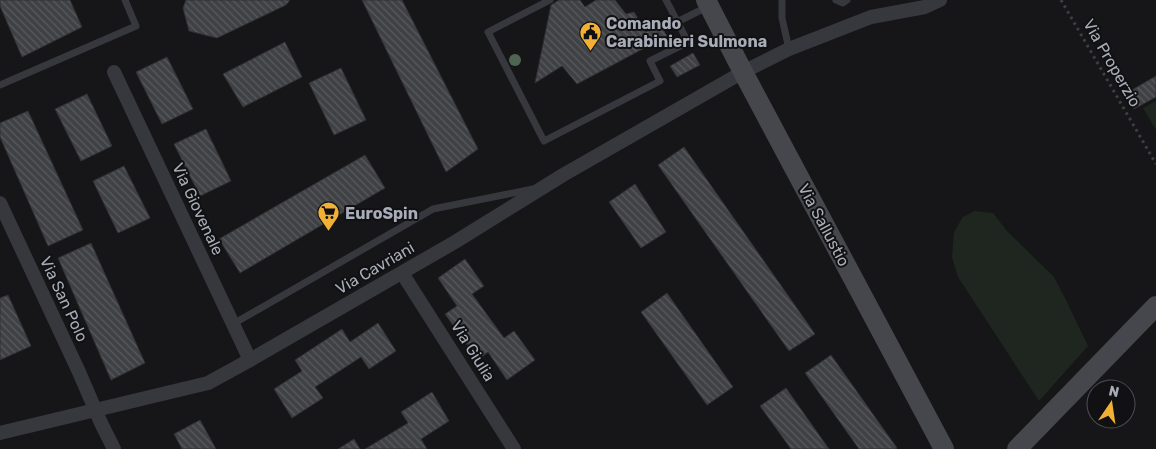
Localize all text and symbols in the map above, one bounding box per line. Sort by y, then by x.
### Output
place label: Comando Carabinieri Sulmona [606,14,767,51]
street label: Via Properzio [1079,16,1145,110]
public building icon: Comando Carabinieri Sulmona [578,20,602,51]
street label: Via Giovenale [168,160,228,258]
street label: Via Sallustio [794,180,854,270]
supermarket icon: EuroSpin [317,201,341,232]
place label: EuroSpin [345,204,418,223]
street label: Via Cavriani [332,238,418,298]
street label: Via San Polo [36,253,92,345]
street label: Via Giulia [447,317,499,385]
north arrow [1086,379,1136,429]
text: N [1107,382,1121,401]

